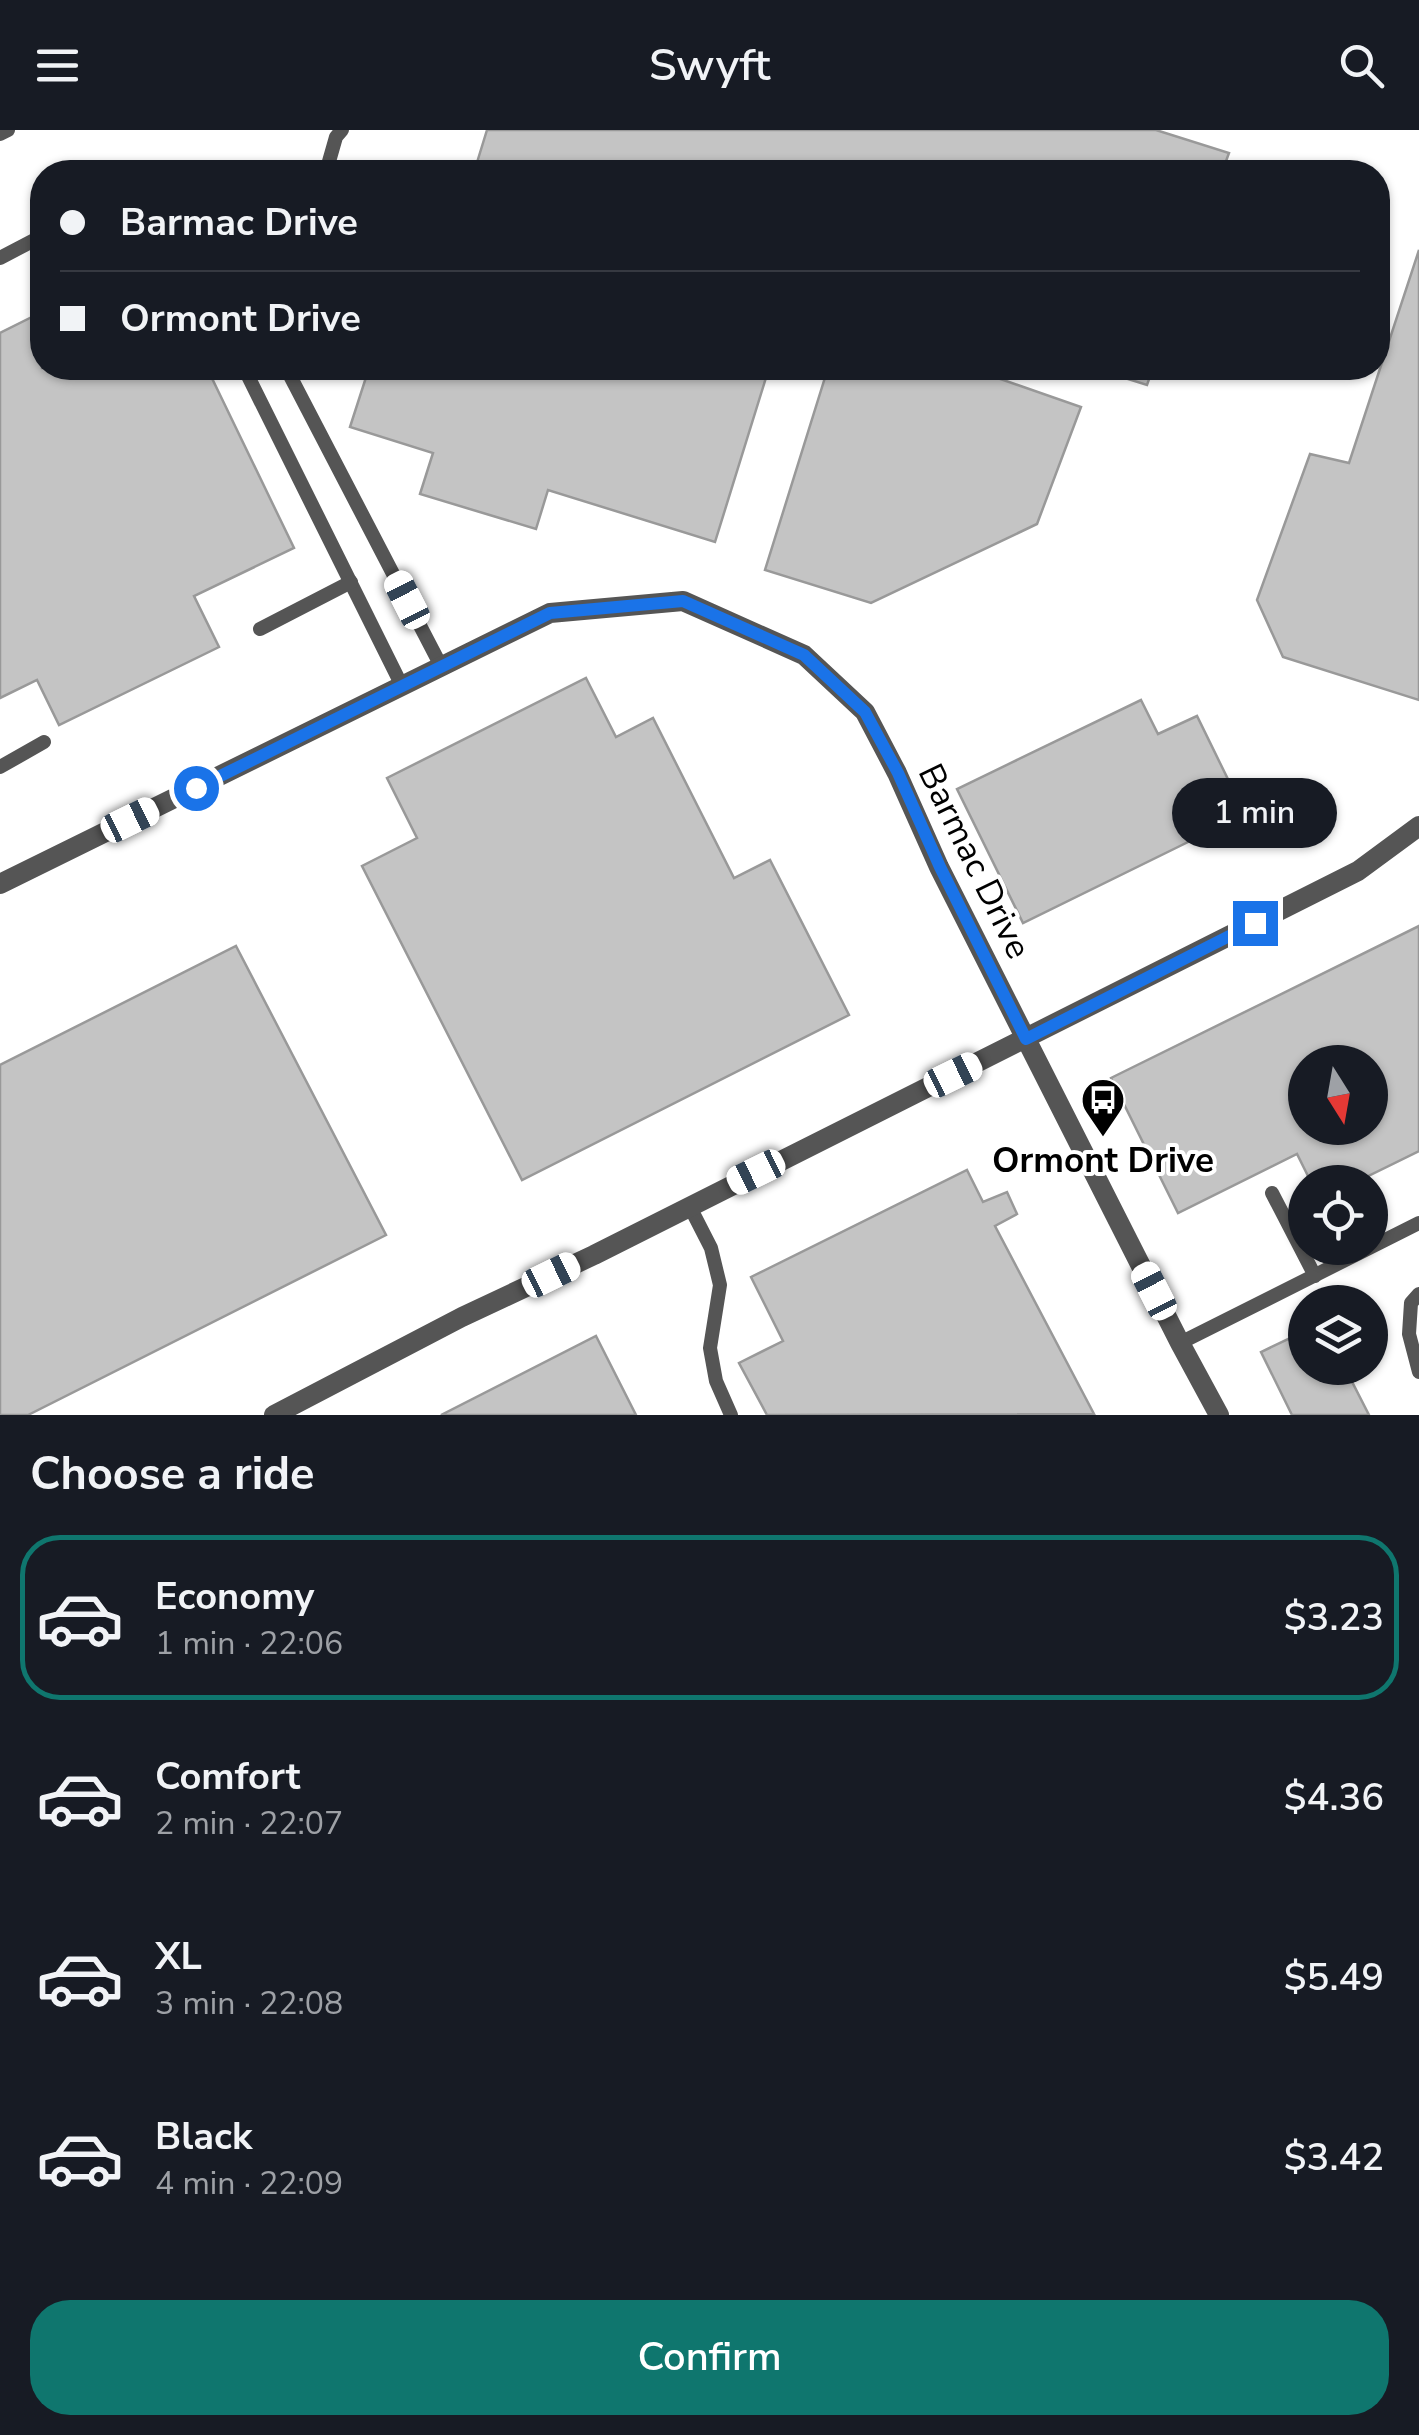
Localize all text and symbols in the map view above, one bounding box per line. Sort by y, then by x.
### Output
text: Swyft [649,35,770,96]
icon: menu [30,38,85,93]
icon: search [1334,38,1389,93]
text: Barmac Drive [120,197,358,248]
text: Ormont Drive [120,293,361,344]
car [380,566,434,634]
street label: Barmac Drive [907,756,1042,967]
route start [174,766,219,811]
callout: 1 min [1172,778,1338,848]
text: 1 min [1214,791,1295,834]
car [96,793,164,847]
route end [1233,901,1278,946]
north arrow [1288,1045,1388,1145]
map controls [1288,1045,1388,1385]
car [919,1048,987,1102]
bus stop icon: Ormont Drive [1080,1077,1126,1138]
place label: Ormont Drive [992,1137,1214,1184]
car [722,1145,790,1199]
button: locate [1288,1165,1388,1265]
car [517,1248,585,1302]
car [1127,1257,1181,1325]
button: layers [1288,1285,1388,1385]
text: Choose a ride [30,1444,315,1505]
text: Economy [155,1571,314,1622]
icon: car [35,1573,125,1663]
text: $3.23 [1284,1592,1384,1643]
text: 1 min · 22:06 [155,1622,343,1665]
text: Comfort [155,1751,300,1802]
icon: car [35,1753,125,1843]
text: $4.36 [1284,1772,1384,1823]
text: 2 min · 22:07 [155,1802,343,1845]
text: XL [155,1931,202,1982]
icon: car [35,1933,125,2023]
text: $5.49 [1284,1952,1384,2003]
text: 3 min · 22:08 [155,1982,343,2025]
text: Black [155,2111,252,2162]
icon: car [35,2113,125,2203]
text: $3.42 [1284,2132,1384,2183]
text: 4 min · 22:09 [155,2162,343,2205]
button: Confirm [30,2300,1389,2415]

